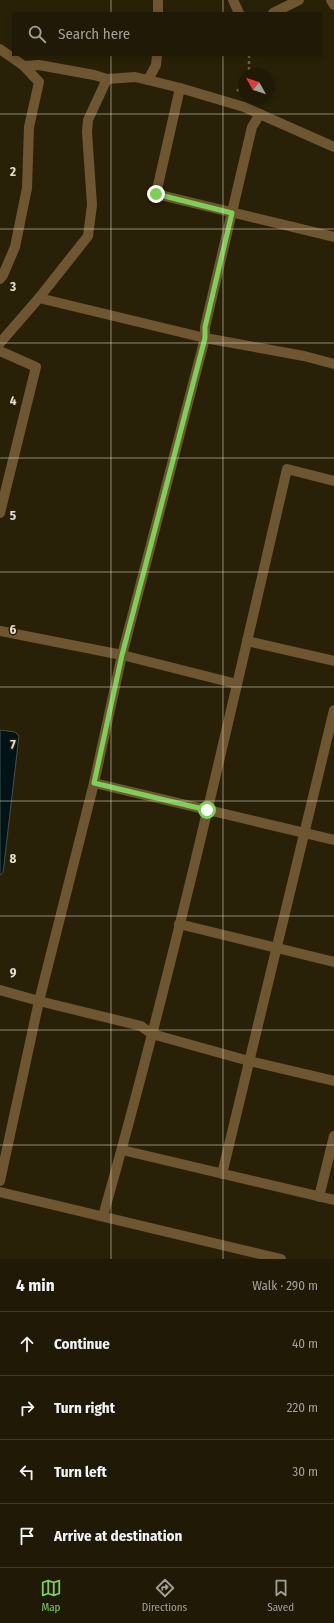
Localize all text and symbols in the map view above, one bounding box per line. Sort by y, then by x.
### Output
search box [12,12,322,56]
icon: search [26,23,48,45]
text: Search here [58,25,130,43]
north arrow [238,68,274,104]
text: 2 [9,164,16,179]
route end [147,185,165,203]
text: 3 [9,279,16,294]
text: 4 [10,393,17,408]
text: 5 [10,508,16,523]
text: 6 [10,622,17,637]
text: 7 [10,737,16,752]
route start [198,801,216,819]
text: 8 [10,851,17,866]
text: 9 [10,965,17,980]
text: 4 min [16,1275,55,1296]
text: Walk · 290 m [252,1278,318,1293]
icon: ahead [16,1333,38,1355]
text: Continue [54,1335,110,1353]
text: 40 m [292,1336,318,1351]
icon: right [16,1397,38,1419]
text: Turn right [54,1399,115,1417]
text: 220 m [287,1400,318,1415]
icon: left [16,1461,38,1483]
text: Turn left [54,1463,107,1481]
text: 30 m [292,1464,318,1479]
icon: arrive [16,1525,38,1547]
text: Arrive at destination [54,1527,182,1545]
tab: Map [40,1577,62,1614]
tab: Directions [142,1577,187,1614]
tab: Saved [267,1577,294,1614]

